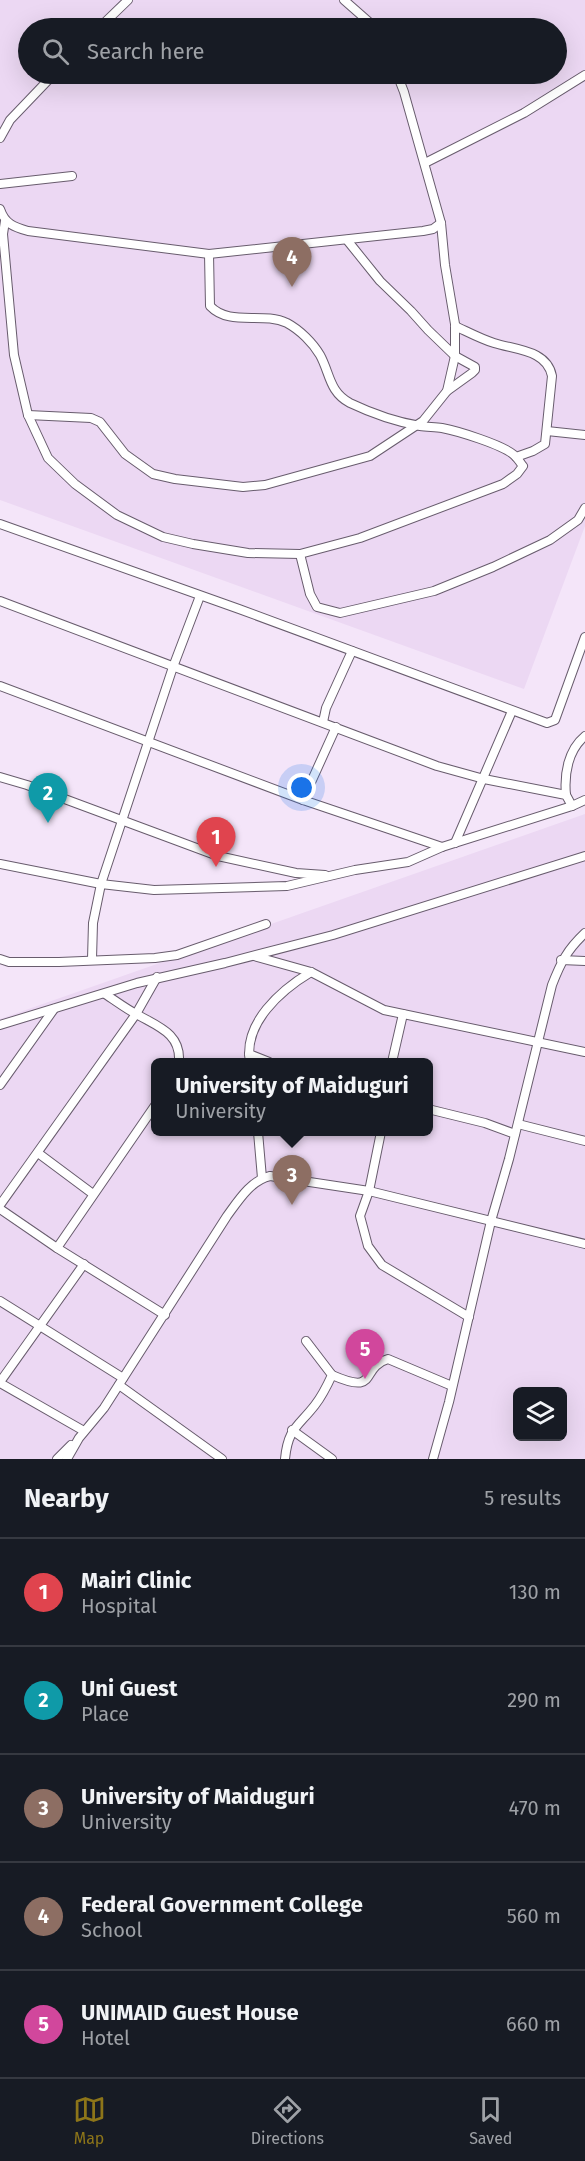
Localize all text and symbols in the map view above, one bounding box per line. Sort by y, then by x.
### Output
search box [18,18,567,84]
icon: search [39,35,72,68]
text: Search here [87,38,205,65]
pin: 4 [272,238,312,287]
your location [287,773,316,802]
pin: 2 [28,774,68,823]
pin: 1 [196,818,236,867]
popup [151,1058,433,1136]
text: University of Maiduguri [175,1072,409,1099]
text: University [175,1099,266,1123]
pin: 3 [272,1156,312,1205]
pin: 5 [346,1330,385,1379]
map controls [513,1387,567,1441]
button: layers [513,1387,567,1441]
text: Nearby [24,1483,109,1514]
text: 5 results [484,1486,561,1510]
text: Mairi Clinic [81,1567,191,1594]
text: 1 [39,1580,48,1604]
text: 130 m [509,1580,561,1604]
text: Hospital [81,1594,157,1618]
text: Uni Guest [81,1675,177,1702]
text: 2 [38,1688,49,1712]
text: 290 m [507,1688,561,1712]
text: Place [81,1702,129,1726]
text: University of Maiduguri [81,1783,315,1810]
text: 3 [38,1796,49,1820]
text: 470 m [509,1796,561,1820]
text: University [81,1810,172,1834]
text: Federal Government College [81,1891,363,1918]
text: 4 [38,1904,49,1928]
text: 560 m [507,1904,561,1928]
text: School [81,1918,142,1942]
text: UNIMAID Guest House [81,1999,299,2026]
text: 5 [38,2012,49,2036]
text: 660 m [506,2012,561,2036]
text: Hotel [81,2026,130,2050]
tab: Map [73,2093,106,2148]
tab: Directions [251,2093,324,2148]
tab: Saved [469,2093,512,2148]

